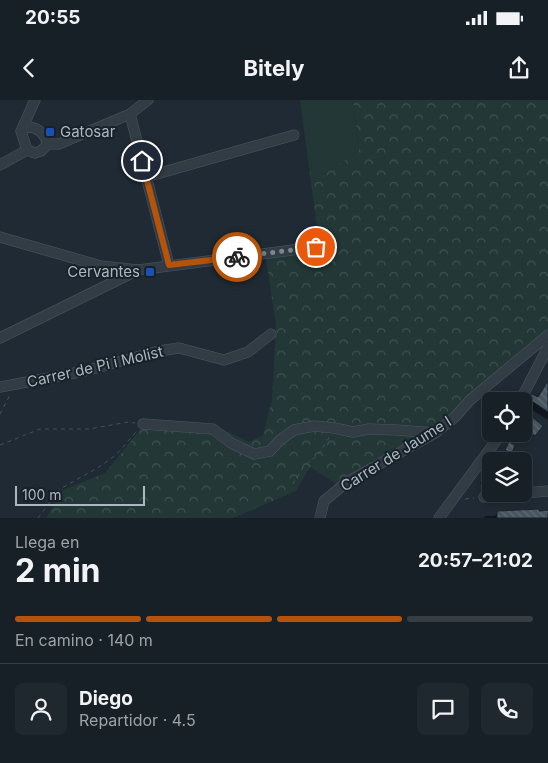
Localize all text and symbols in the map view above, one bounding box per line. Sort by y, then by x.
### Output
text: 20:55 [25,6,80,29]
icon: back [15,54,43,82]
icon: share [505,54,533,82]
text: Bitely [244,55,304,81]
place label: Gatosar [60,122,116,141]
marker: Gatosar [44,126,56,138]
pin [121,140,163,182]
icon: home [128,147,156,175]
pin [295,226,337,268]
courier [212,232,262,282]
icon: bag [302,233,330,261]
icon: bike [223,243,251,271]
place label: Cervantes [67,262,140,281]
marker: Cervantes [144,266,156,278]
street label: Carrer de Pi i Molist [25,342,165,391]
map controls [482,392,532,502]
button: locate [482,392,532,442]
street label: Carrer de Jaume I [337,412,455,495]
button: layers [482,452,532,502]
scale bar [15,483,145,506]
text: 100 m [22,486,62,503]
text: Llega en [15,532,79,552]
text: 20:57–21:02 [418,549,533,572]
text: 2 min [15,551,101,590]
text: En camino · 140 m [15,630,153,650]
button: person [15,683,67,735]
button: chat [417,683,469,735]
button: phone [481,683,533,735]
text: Diego [79,687,133,710]
text: Repartidor · 4.5 [79,710,196,730]

